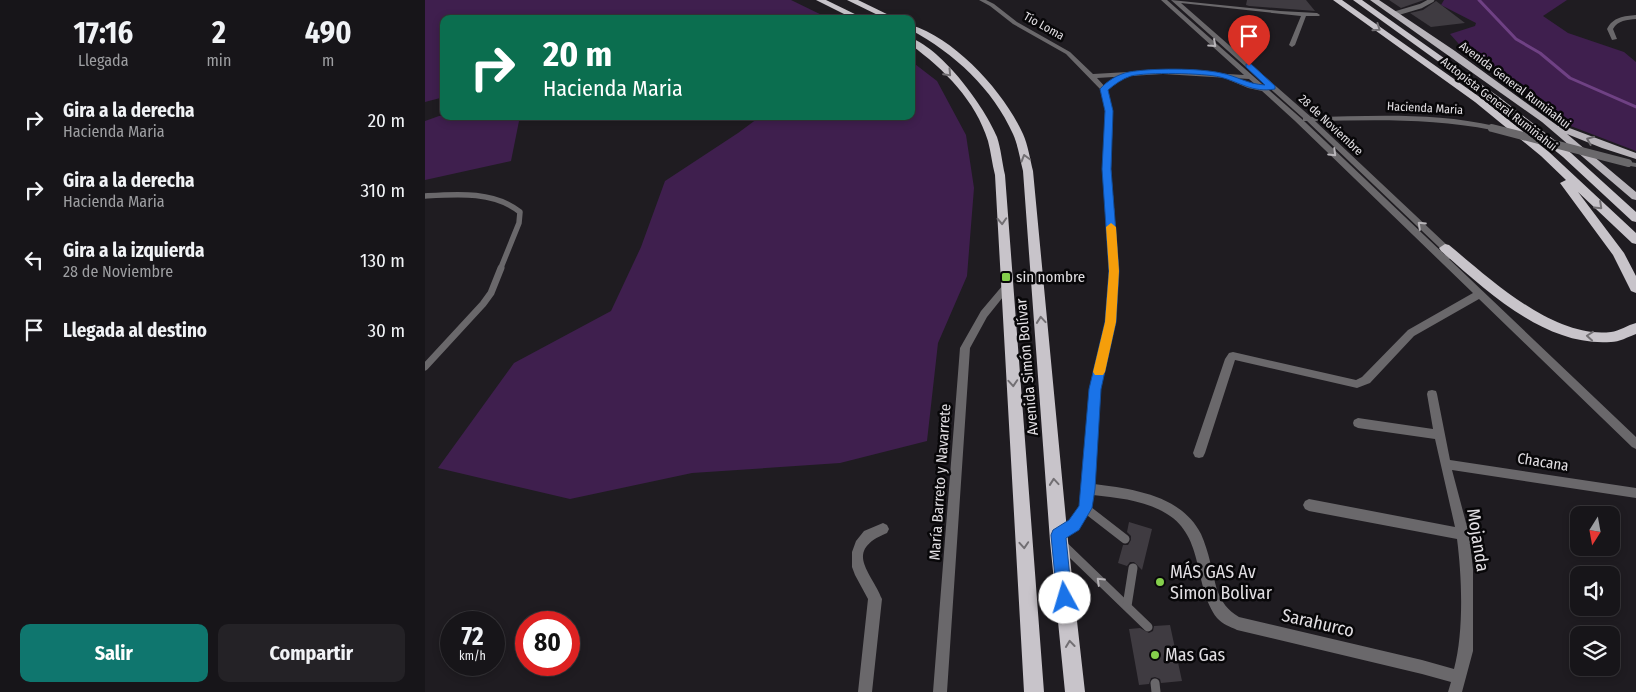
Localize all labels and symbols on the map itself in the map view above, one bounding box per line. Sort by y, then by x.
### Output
street label: Tio Loma [1021,9,1067,43]
pin [1228,15,1270,66]
one-way arrow [1371,22,1381,31]
one-way arrow [1207,38,1216,47]
street label: Avenida General Rumiñahui [1457,39,1573,131]
street label: Autopista General Rumiñahui [1438,54,1560,154]
one-way arrow [942,67,951,76]
street label: 28 de Noviembre [1296,92,1366,158]
street label: Hacienda Maria [1387,99,1464,117]
one-way arrow [1586,135,1595,146]
one-way arrow [1328,147,1337,156]
one-way arrow [1020,154,1031,163]
one-way arrow [1594,200,1603,209]
one-way arrow [997,217,1008,225]
one-way arrow [1418,222,1427,231]
place label: sin nombre [1016,268,1085,286]
marker: sin nombre [1000,271,1012,283]
street label: Avenida Simón Bolívar [1012,297,1042,436]
one-way arrow [1035,316,1046,324]
one-way arrow [1585,331,1593,342]
one-way arrow [1007,379,1018,387]
street label: María Barreto y Navarrete [926,403,954,561]
street label: Chacana [1516,449,1570,475]
one-way arrow [1049,478,1060,486]
north arrow [1570,506,1620,556]
street label: Mojanda [1462,507,1494,573]
one-way arrow [1018,541,1029,549]
place label: MÁS GAS Av Simon Bolivar [1170,560,1273,604]
position arrow [1038,571,1090,623]
marker: MÁS GAS Av Simon Bolivar [1154,576,1166,588]
one-way arrow [1097,578,1106,587]
street label: Sarahurco [1280,604,1356,642]
speed limit sign: 80 [515,611,580,676]
one-way arrow [1065,639,1076,647]
place label: Mas Gas [1165,644,1225,666]
marker: Mas Gas [1149,649,1161,661]

